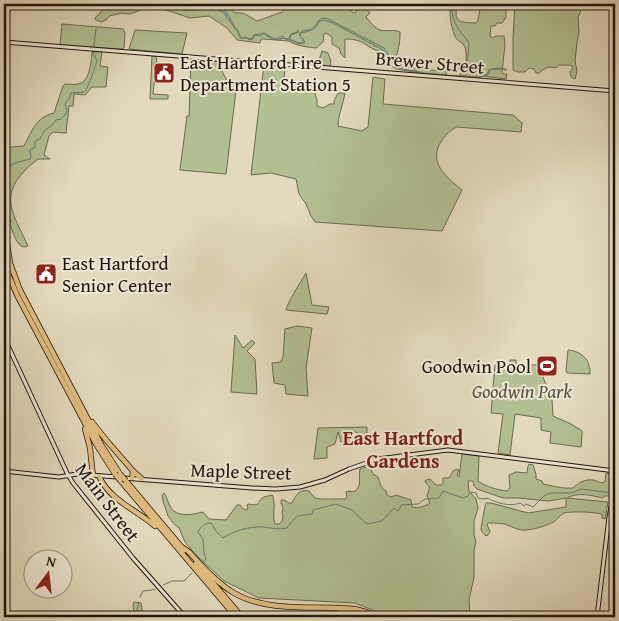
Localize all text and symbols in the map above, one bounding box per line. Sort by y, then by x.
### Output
street label: Brewer Street [374,43,486,81]
place label: East Hartford Fire Department Station 5 [180,48,351,98]
public building icon: East Hartford Fire Department Station 5 [152,61,176,85]
place label: East Hartford Senior Center [62,249,171,299]
public building icon: East Hartford Senior Center [34,262,58,286]
place label: Goodwin Pool [422,352,531,380]
sports icon: Goodwin Pool [535,354,559,378]
park label: Goodwin Park [472,377,572,405]
district label: East Hartford Gardens [343,423,464,475]
street label: Maple Street [190,455,292,487]
street label: Main Street [69,457,147,548]
north arrow [22,548,72,598]
text: N [44,551,59,572]

